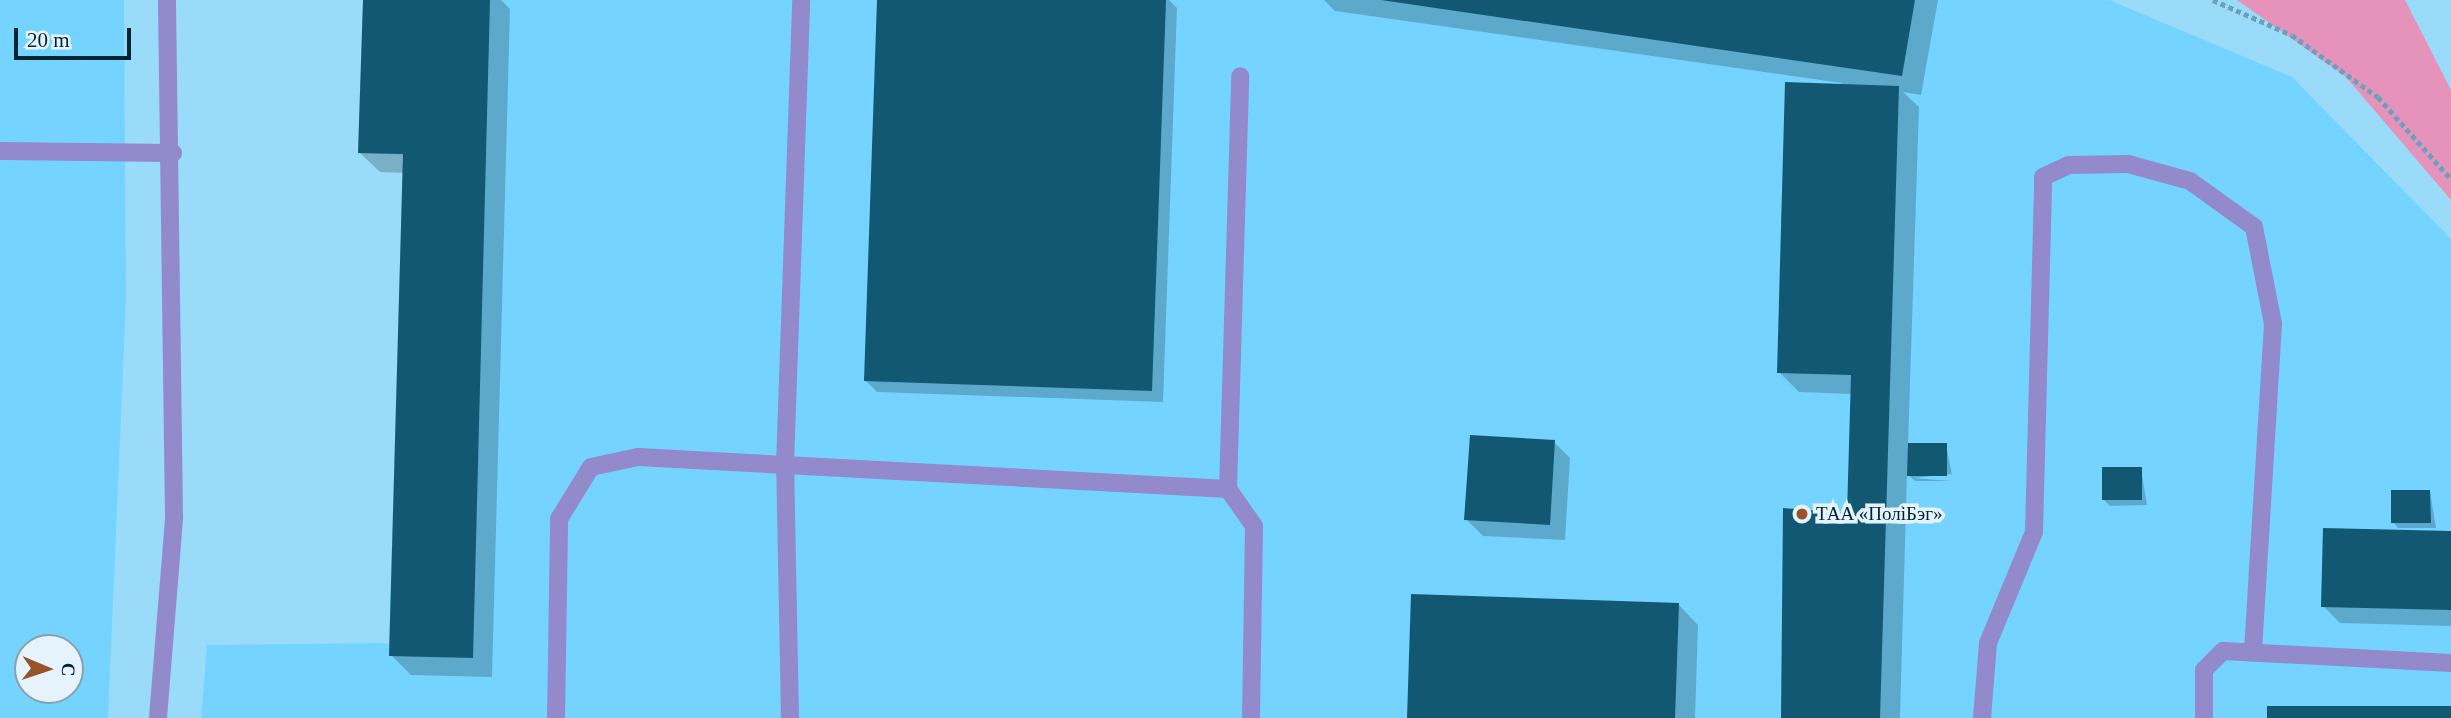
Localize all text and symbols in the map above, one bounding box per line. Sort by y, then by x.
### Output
scale bar [18,14,135,58]
text: 20 m [27,28,70,52]
place label: ТАА «ПоліБэг» [1816,503,1942,525]
marker: ТАА «ПоліБэг» [1794,506,1810,522]
north arrow [14,634,84,704]
text: С [58,662,79,677]

